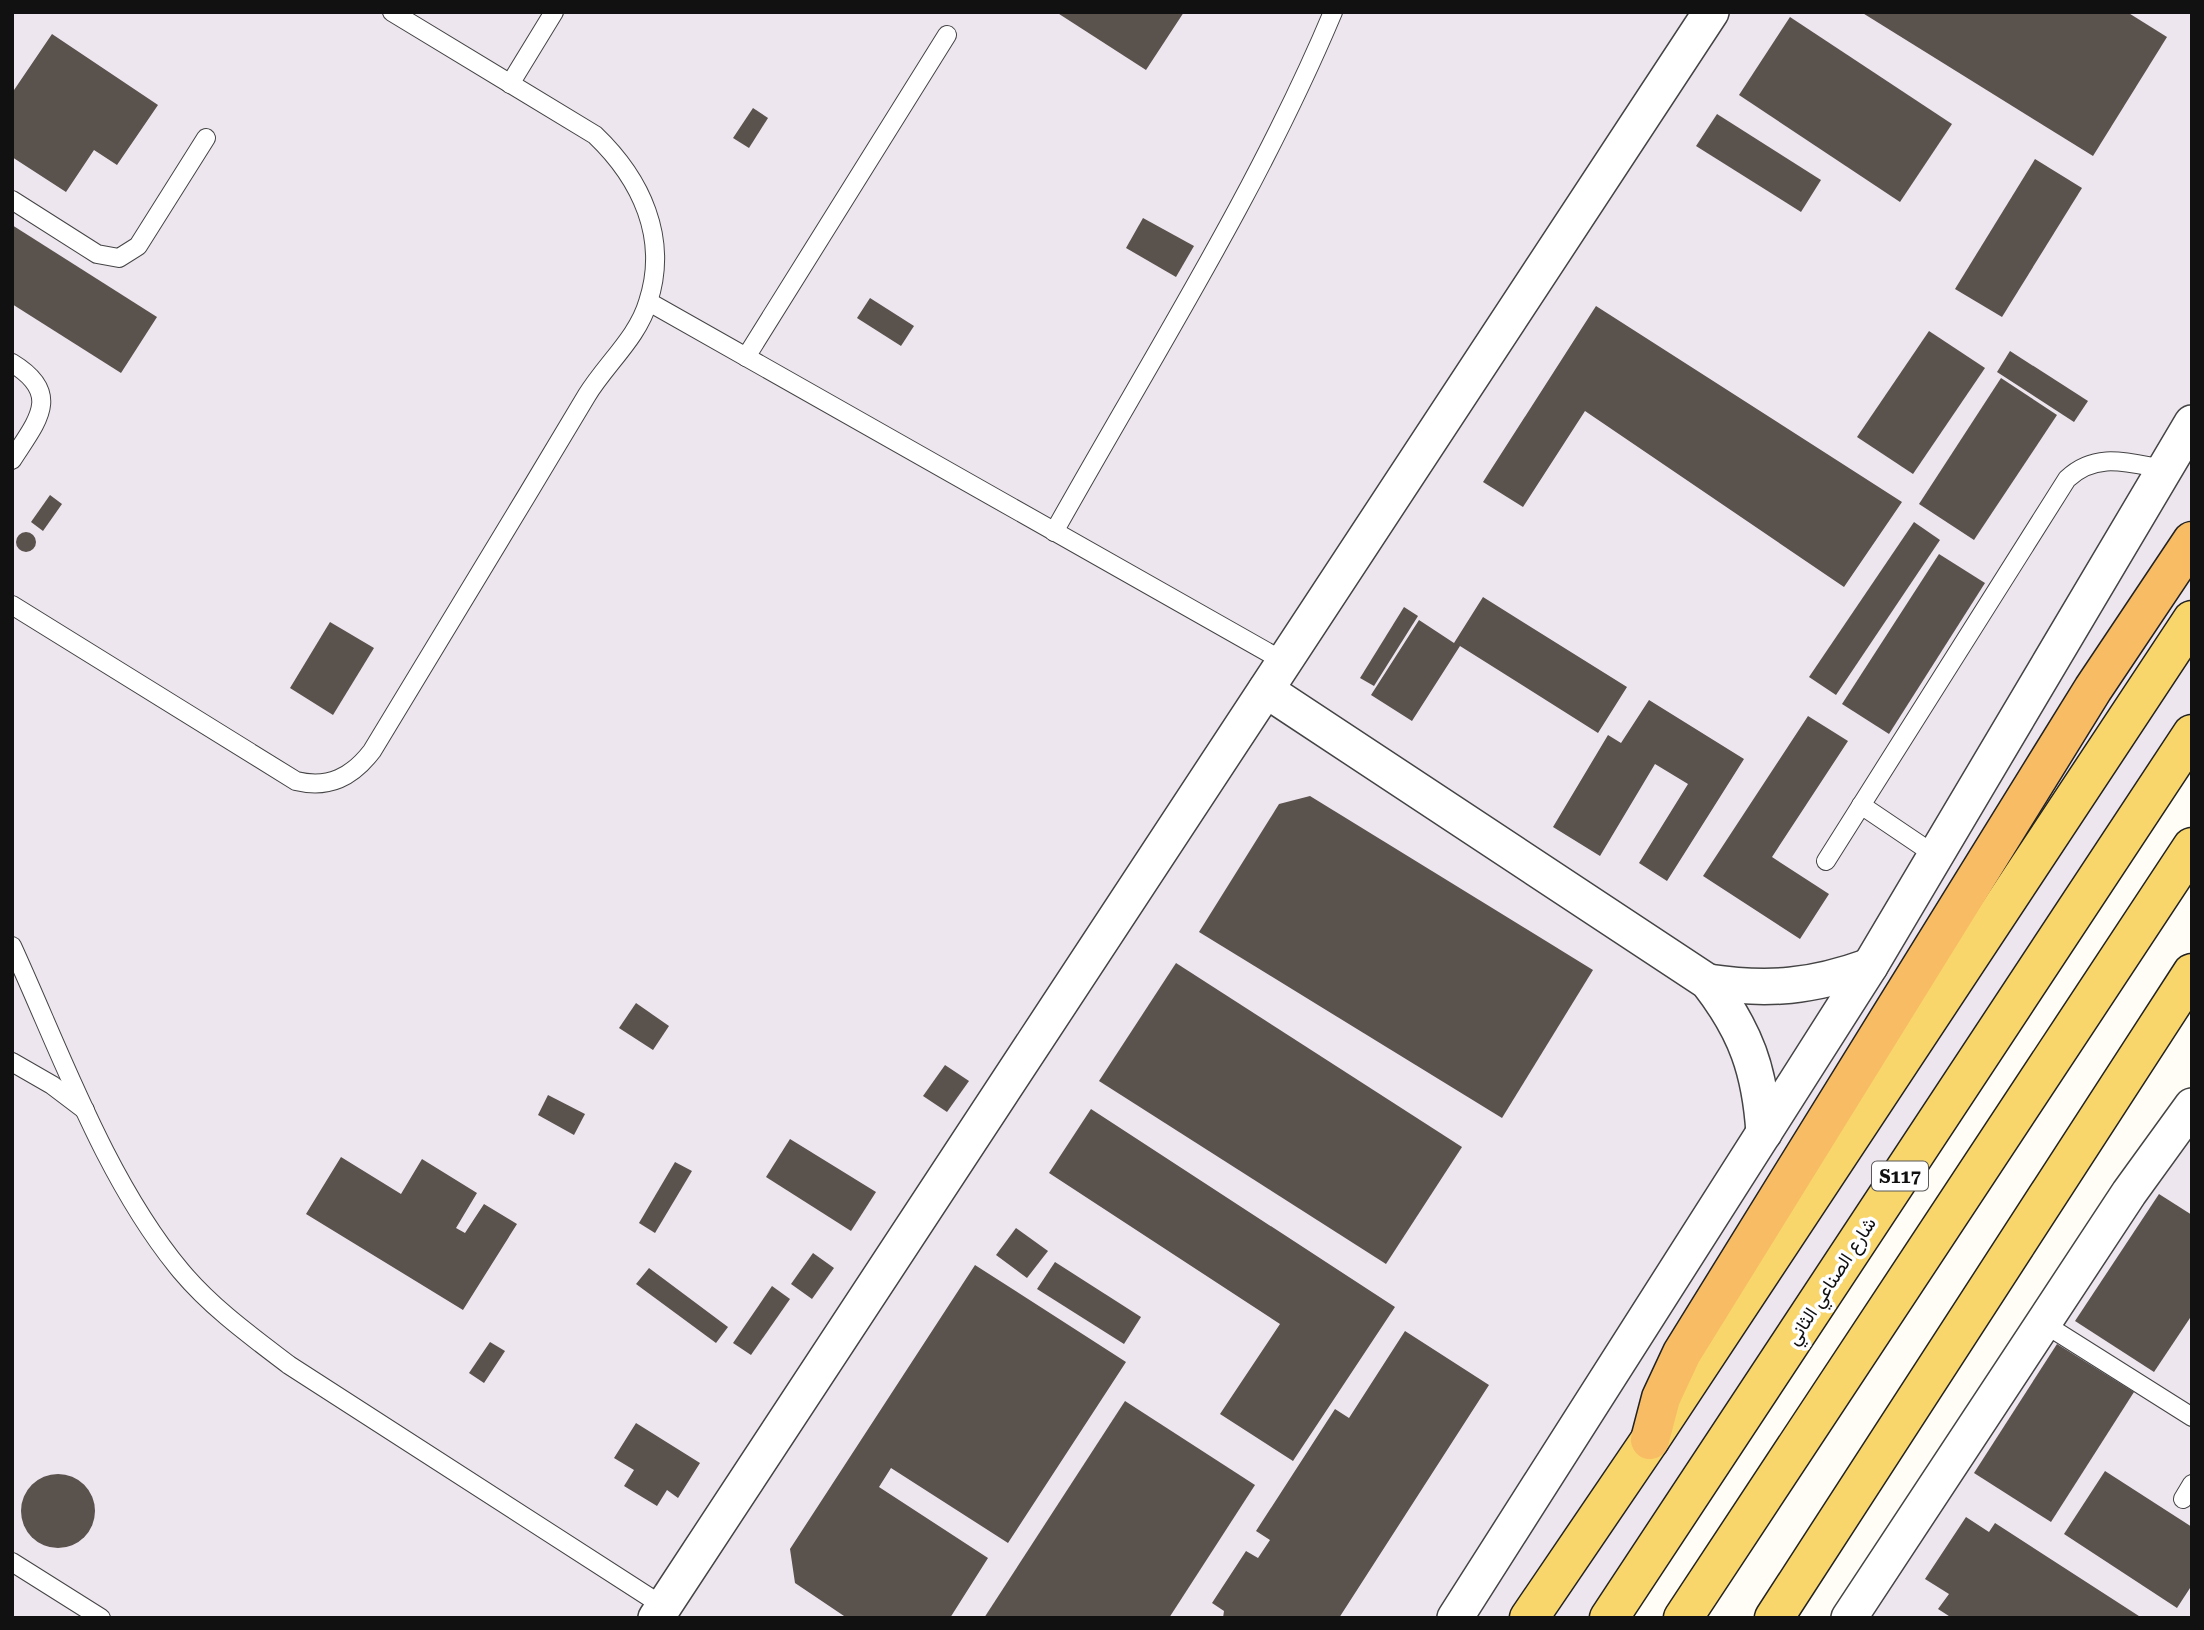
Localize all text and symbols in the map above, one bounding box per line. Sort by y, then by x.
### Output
road number: S117 [1872,1162,1928,1190]
street label: شارع الصناعي الثاني [1781,1213,1884,1351]

